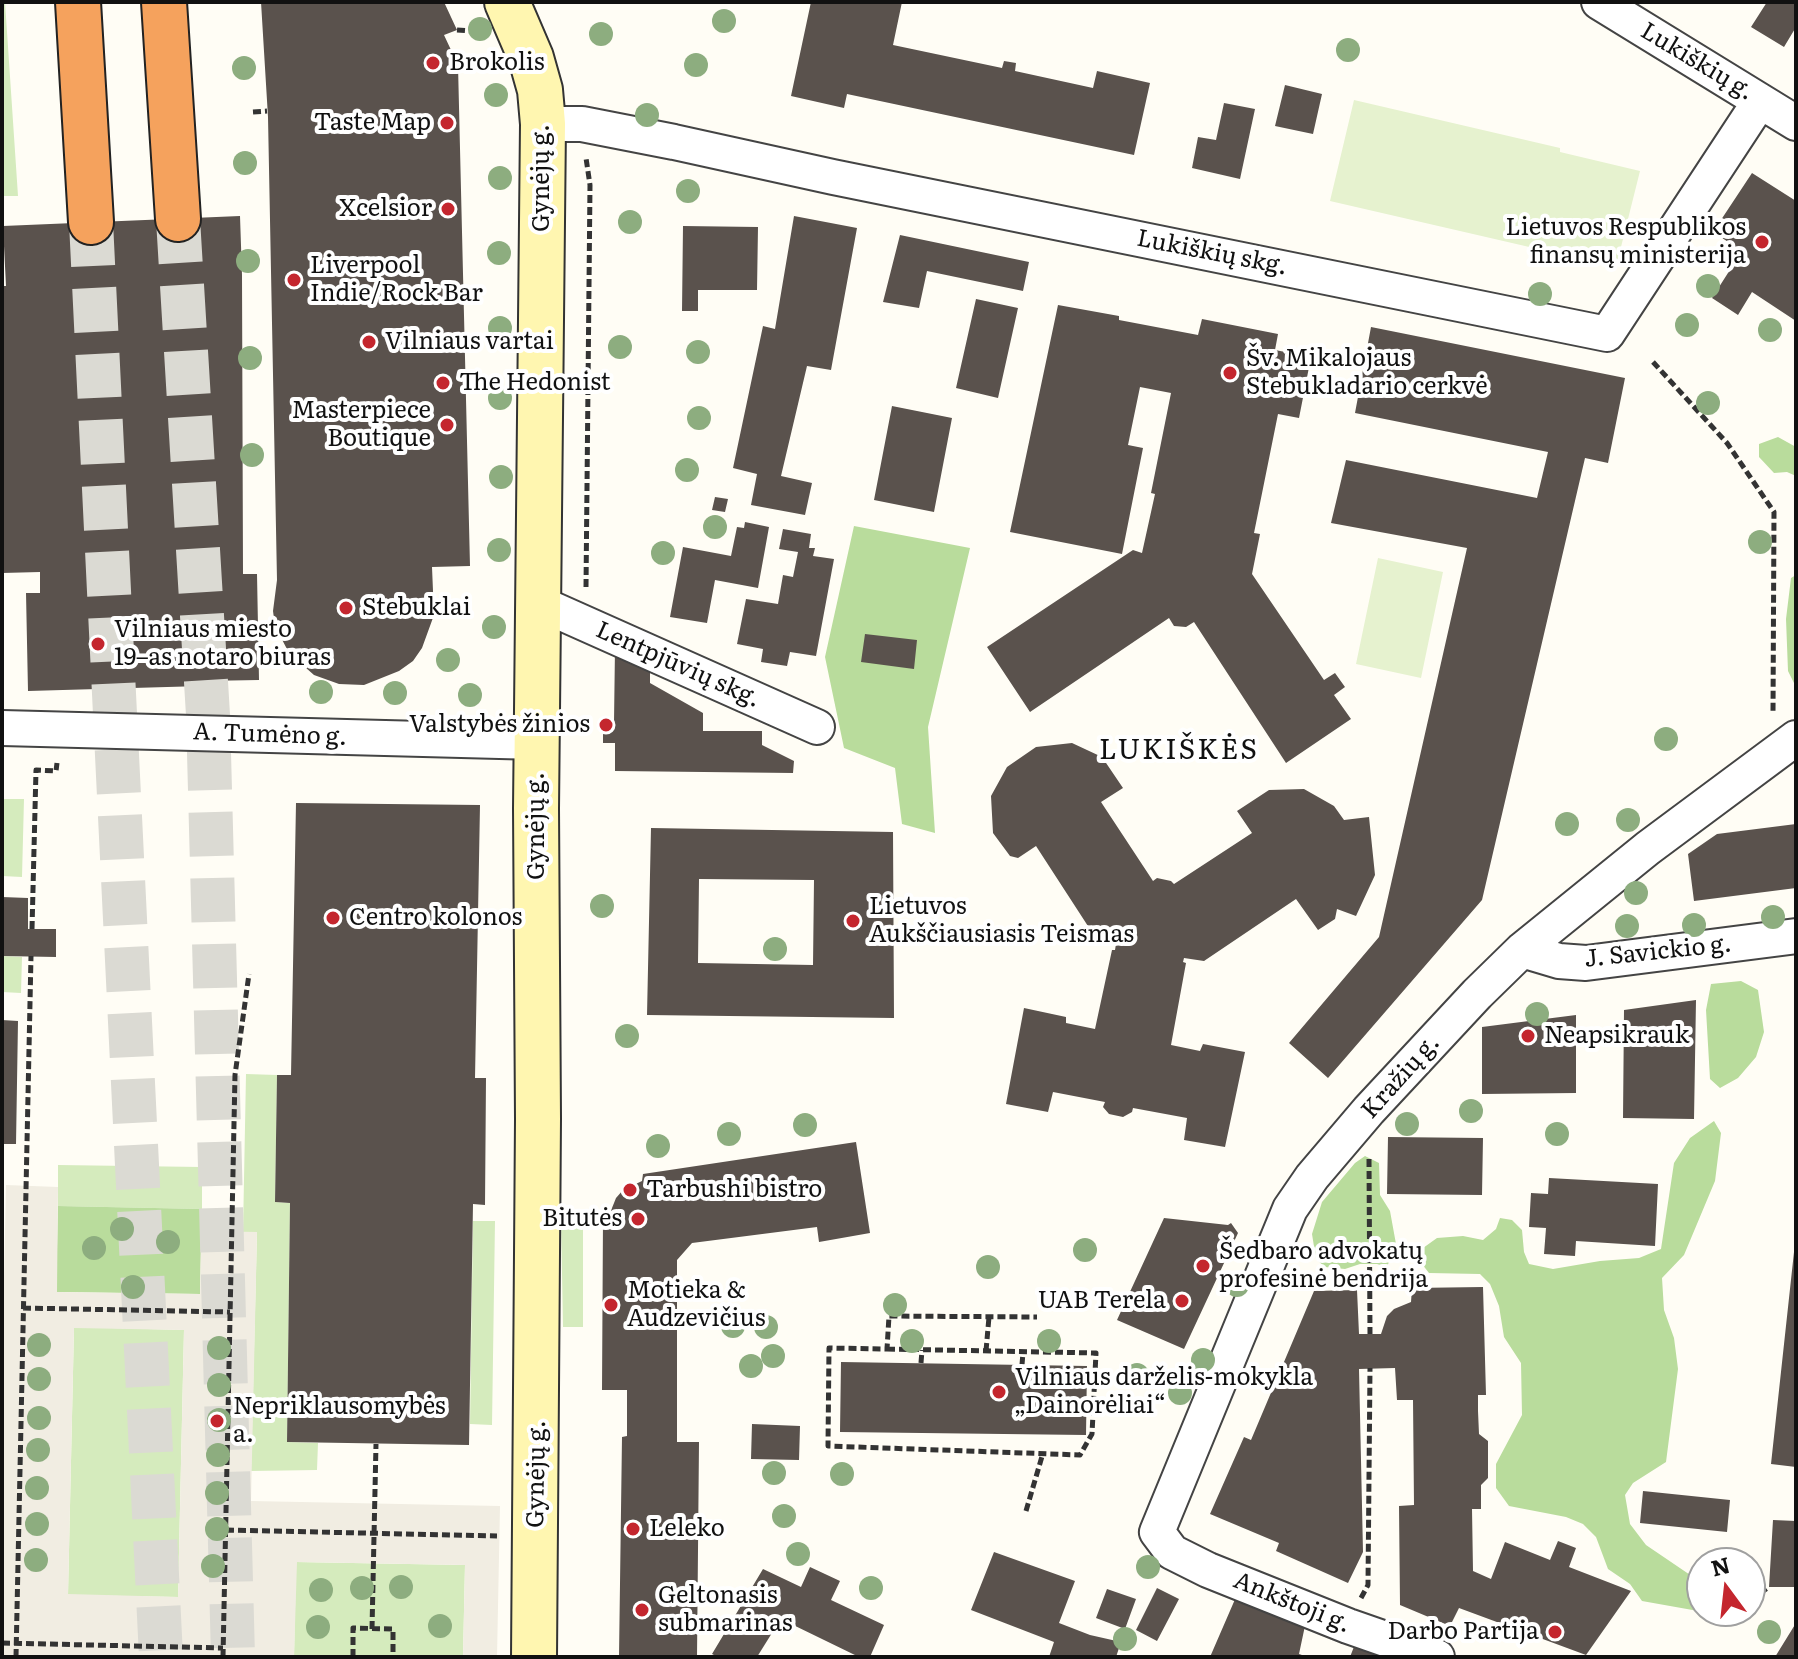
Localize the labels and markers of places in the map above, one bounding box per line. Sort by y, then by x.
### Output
place label: Brokolis [449,49,545,77]
marker: Brokolis [424,54,442,72]
place label: Taste Map [314,109,431,137]
marker: Taste Map [438,114,456,132]
place label: Xcelsior [339,195,432,223]
marker: Xcelsior [439,200,457,218]
place label: Lietuvos Respublikos finansų ministerija [1505,214,1746,270]
marker: Lietuvos Respublikos finansų ministerija [1753,233,1771,251]
place label: Liverpool Indie/Rock Bar [310,252,483,308]
marker: Liverpool Indie/Rock Bar [285,271,303,289]
place label: Vilniaus vartai [385,328,554,356]
marker: Vilniaus vartai [360,333,378,351]
place label: Šv. Mikalojaus Stebukladario cerkvė [1246,345,1488,401]
marker: Šv. Mikalojaus Stebukladario cerkvė [1221,364,1239,382]
place label: The Hedonist [459,369,611,397]
marker: The Hedonist [434,374,452,392]
place label: Masterpiece Boutique [291,397,431,453]
marker: Masterpiece Boutique [438,416,456,434]
place label: Stebuklai [362,594,471,622]
marker: Stebuklai [337,599,355,617]
place label: Vilniaus miesto 19–as notaro biuras [114,616,331,672]
marker: Vilniaus miesto 19–as notaro biuras [89,635,107,653]
place label: Valstybės žinios [409,711,590,739]
marker: Valstybės žinios [597,716,615,734]
place label: Lietuvos Aukščiausiasis Teismas [869,893,1134,949]
place label: Centro kolonos [349,904,522,932]
marker: Centro kolonos [324,909,342,927]
marker: Lietuvos Aukščiausiasis Teismas [844,912,862,930]
place label: Neapsikrauk [1544,1022,1689,1050]
marker: Neapsikrauk [1519,1027,1537,1045]
place label: Tarbushi bistro [646,1176,822,1204]
marker: Tarbushi bistro [621,1181,639,1199]
place label: Bitutės [542,1205,622,1233]
marker: Bitutės [629,1210,647,1228]
place label: Šedbaro advokatų profesinė bendrija [1219,1238,1428,1294]
marker: Šedbaro advokatų profesinė bendrija [1194,1257,1212,1275]
place label: Motieka & Audzevičius [627,1277,766,1333]
place label: UAB Terela [1038,1287,1166,1315]
marker: UAB Terela [1173,1292,1191,1310]
marker: Motieka & Audzevičius [602,1296,620,1314]
place label: Vilniaus darželis-mokykla „Dainorėliai“ [1015,1364,1313,1420]
marker: Vilniaus darželis-mokykla „Dainorėliai“ [990,1383,1008,1401]
place label: Nepriklausomybės a. [233,1393,446,1449]
marker: Nepriklausomybės a. [208,1412,226,1430]
place label: Leleko [649,1515,725,1543]
marker: Leleko [624,1520,642,1538]
place label: Geltonasis submarinas [658,1582,793,1638]
marker: Geltonasis submarinas [633,1601,651,1619]
place label: Darbo Partija [1387,1618,1539,1646]
marker: Darbo Partija [1546,1623,1564,1641]

